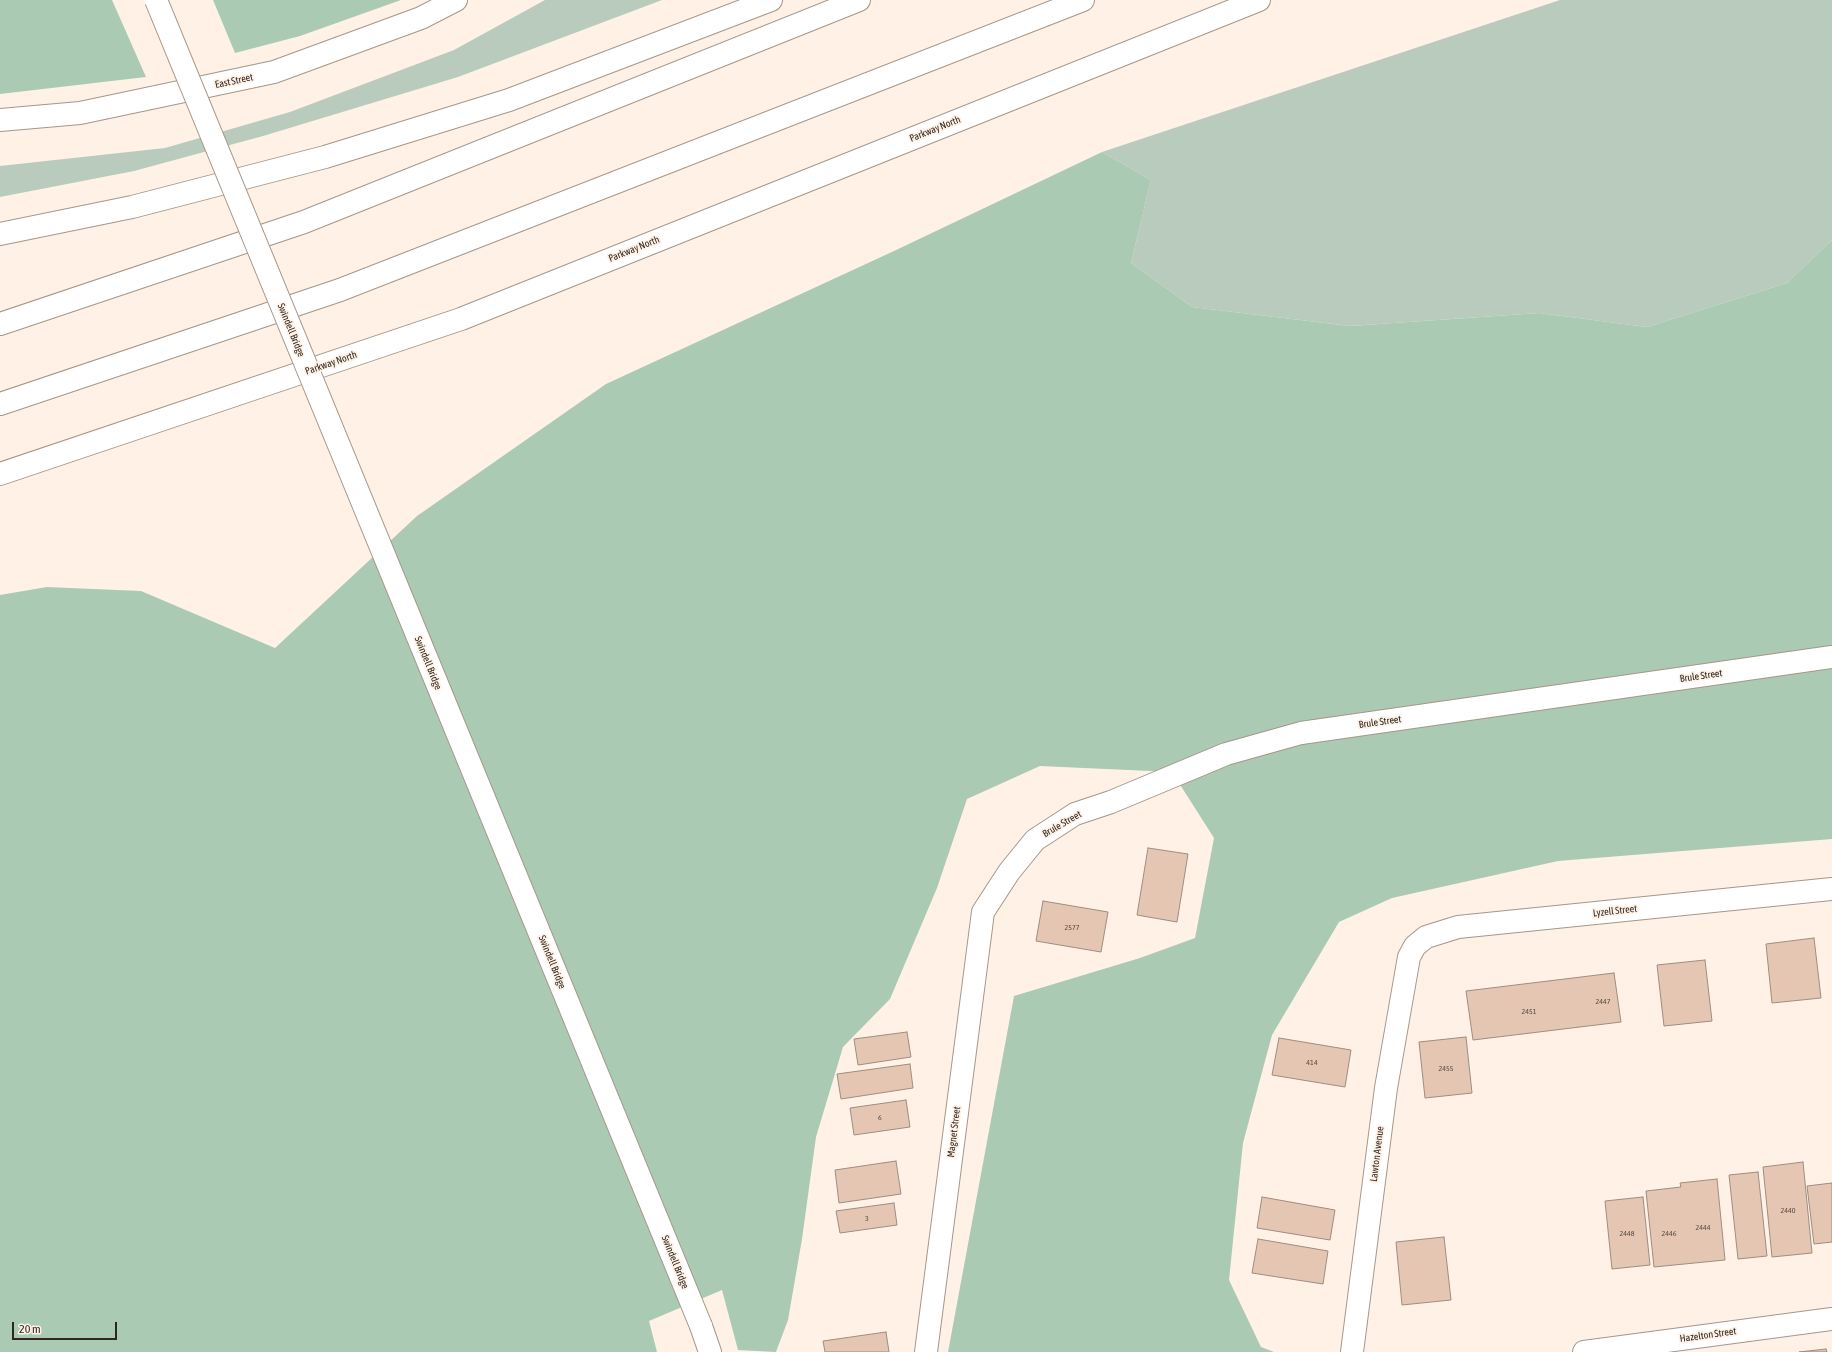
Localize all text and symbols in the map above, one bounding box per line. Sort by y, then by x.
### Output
street label: East Street [214,71,254,91]
street label: Parkway North [908,113,962,145]
street label: Parkway North [607,233,661,265]
street label: Swindell Bridge [275,302,307,358]
street label: Parkway North [304,349,358,377]
street label: Swindell Bridge [412,635,444,691]
street label: Brule Street [1679,667,1723,685]
street label: Brule Street [1358,713,1402,731]
street label: Brule Street [1040,808,1084,840]
street label: Lyzell Street [1592,903,1638,919]
house number: 2577 [1064,922,1080,932]
street label: Swindell Bridge [536,934,568,990]
house number: 2447 [1595,996,1611,1006]
house number: 2451 [1521,1006,1537,1016]
house number: 414 [1306,1057,1318,1067]
house number: 2455 [1438,1063,1454,1073]
street label: Magnet Street [945,1106,963,1158]
house number: 6 [878,1112,882,1122]
street label: Lawton Avenue [1368,1126,1386,1182]
house number: 2440 [1780,1205,1796,1215]
house number: 3 [865,1213,869,1223]
house number: 2444 [1695,1222,1711,1232]
house number: 2448 [1619,1228,1635,1238]
house number: 2446 [1661,1228,1677,1238]
street label: Swindell Bridge [659,1234,691,1290]
scale bar [14,1314,119,1340]
text: 20 m [19,1322,41,1336]
street label: Hazelton Street [1679,1325,1737,1345]

